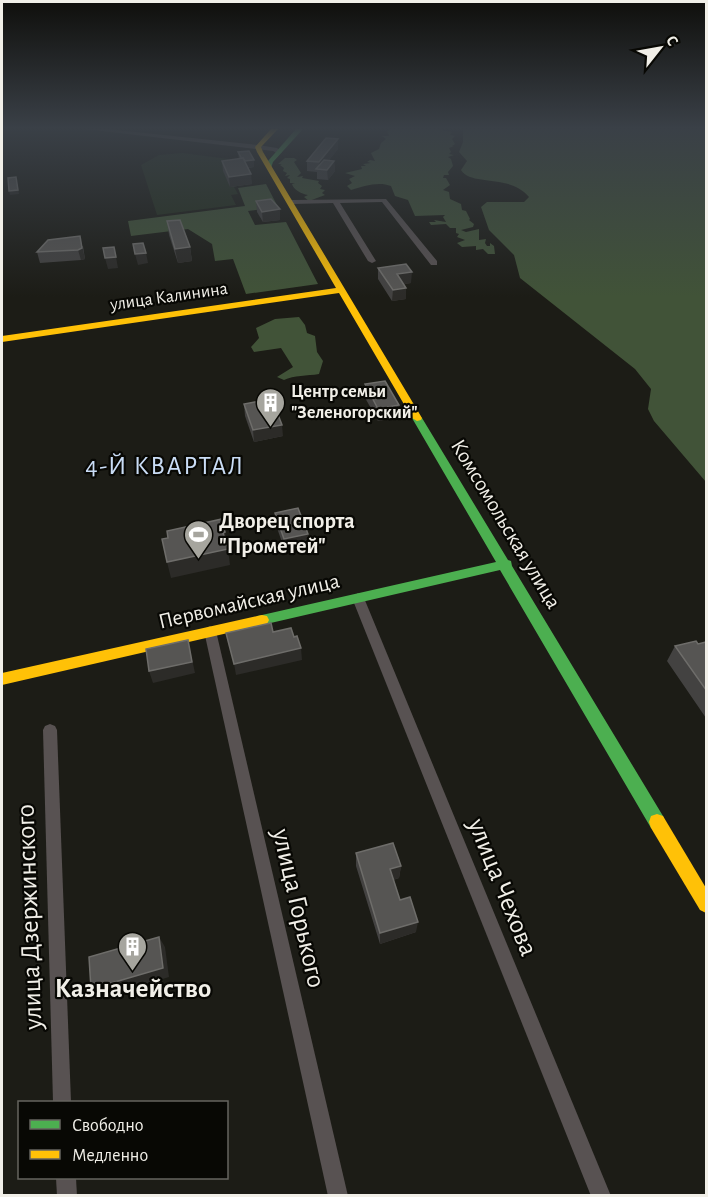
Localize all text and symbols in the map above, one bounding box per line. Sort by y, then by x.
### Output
north arrow [630,18,690,78]
text: С [663,33,681,49]
street label: улица Калинина [108,280,229,314]
place label: Центр семьи "Зеленогорский" [291,383,418,422]
building icon: Центр семьи "Зеленогорский" [254,386,286,428]
street label: Комсомольская улица [447,435,565,613]
district label: 4-Й КВАРТАЛ [85,453,245,479]
place label: Дворец спорта "Прометей" [219,510,355,557]
sports icon: Дворец спорта "Прометей" [182,518,214,560]
street label: Первомайская улица [156,569,342,633]
street label: улица Дзержинского [12,804,47,1031]
street label: улица Чехова [462,813,543,960]
street label: улица Горького [266,825,330,990]
building icon: Казначейство [117,930,149,972]
place label: Казначейство [55,975,211,1002]
legend [18,1101,228,1179]
text: Свободно [72,1116,144,1135]
text: Медленно [72,1147,148,1165]

